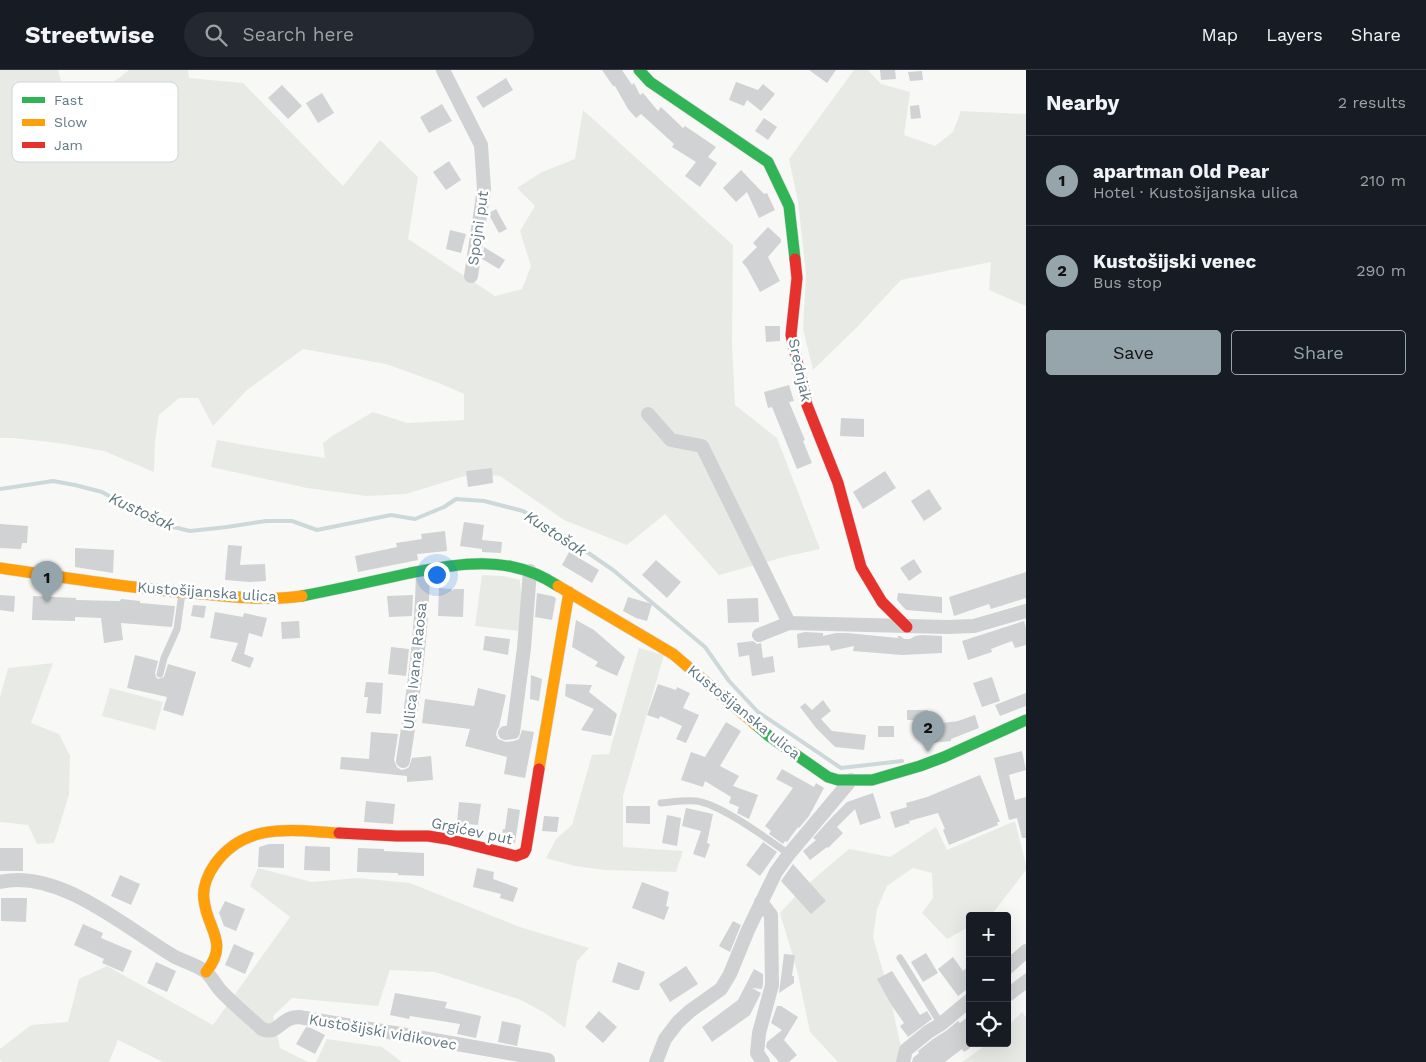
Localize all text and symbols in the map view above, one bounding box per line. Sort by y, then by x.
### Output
search box [184,12,534,57]
text: Streetwise [25,21,154,49]
icon: search [202,21,230,49]
text: Search here [242,23,354,46]
text: Map [1201,24,1238,45]
text: Layers [1266,24,1323,45]
text: Share [1351,24,1401,45]
legend [12,82,178,162]
text: Nearby [1046,90,1119,115]
text: Fast [54,92,83,108]
text: 2 results [1338,93,1406,112]
text: Slow [54,114,87,130]
text: Jam [54,137,83,153]
text: apartman Old Pear [1093,160,1269,183]
text: 1 [1059,171,1065,190]
text: 210 m [1360,171,1406,190]
text: Hotel · Kustošijanska ulica [1093,183,1298,202]
street label: Spojni put [464,189,492,267]
text: Kustošijski venec [1093,250,1256,273]
text: 2 [1057,261,1067,280]
text: 290 m [1356,261,1406,280]
text: Bus stop [1093,273,1162,292]
button: Save [1046,330,1221,375]
button: Share [1231,330,1406,375]
street label: Srednjak [785,337,816,404]
water label: Kustošak [106,488,179,535]
water label: Kustošak [521,506,591,561]
pin: 1 [31,561,63,602]
your location [424,562,450,588]
street label: Kustošijanska ulica [137,578,278,606]
street label: Ulica Ivana Raosa [399,601,431,730]
street label: Kustošijanska ulica [684,661,804,763]
pin: 2 [912,711,944,752]
street label: Grgićev put [430,814,515,849]
map controls [966,912,1011,1047]
button: + [966,912,1011,957]
button: − [966,957,1011,1002]
button: locate [966,1002,1011,1047]
street label: Kustošijski vidikovec [307,1010,459,1054]

